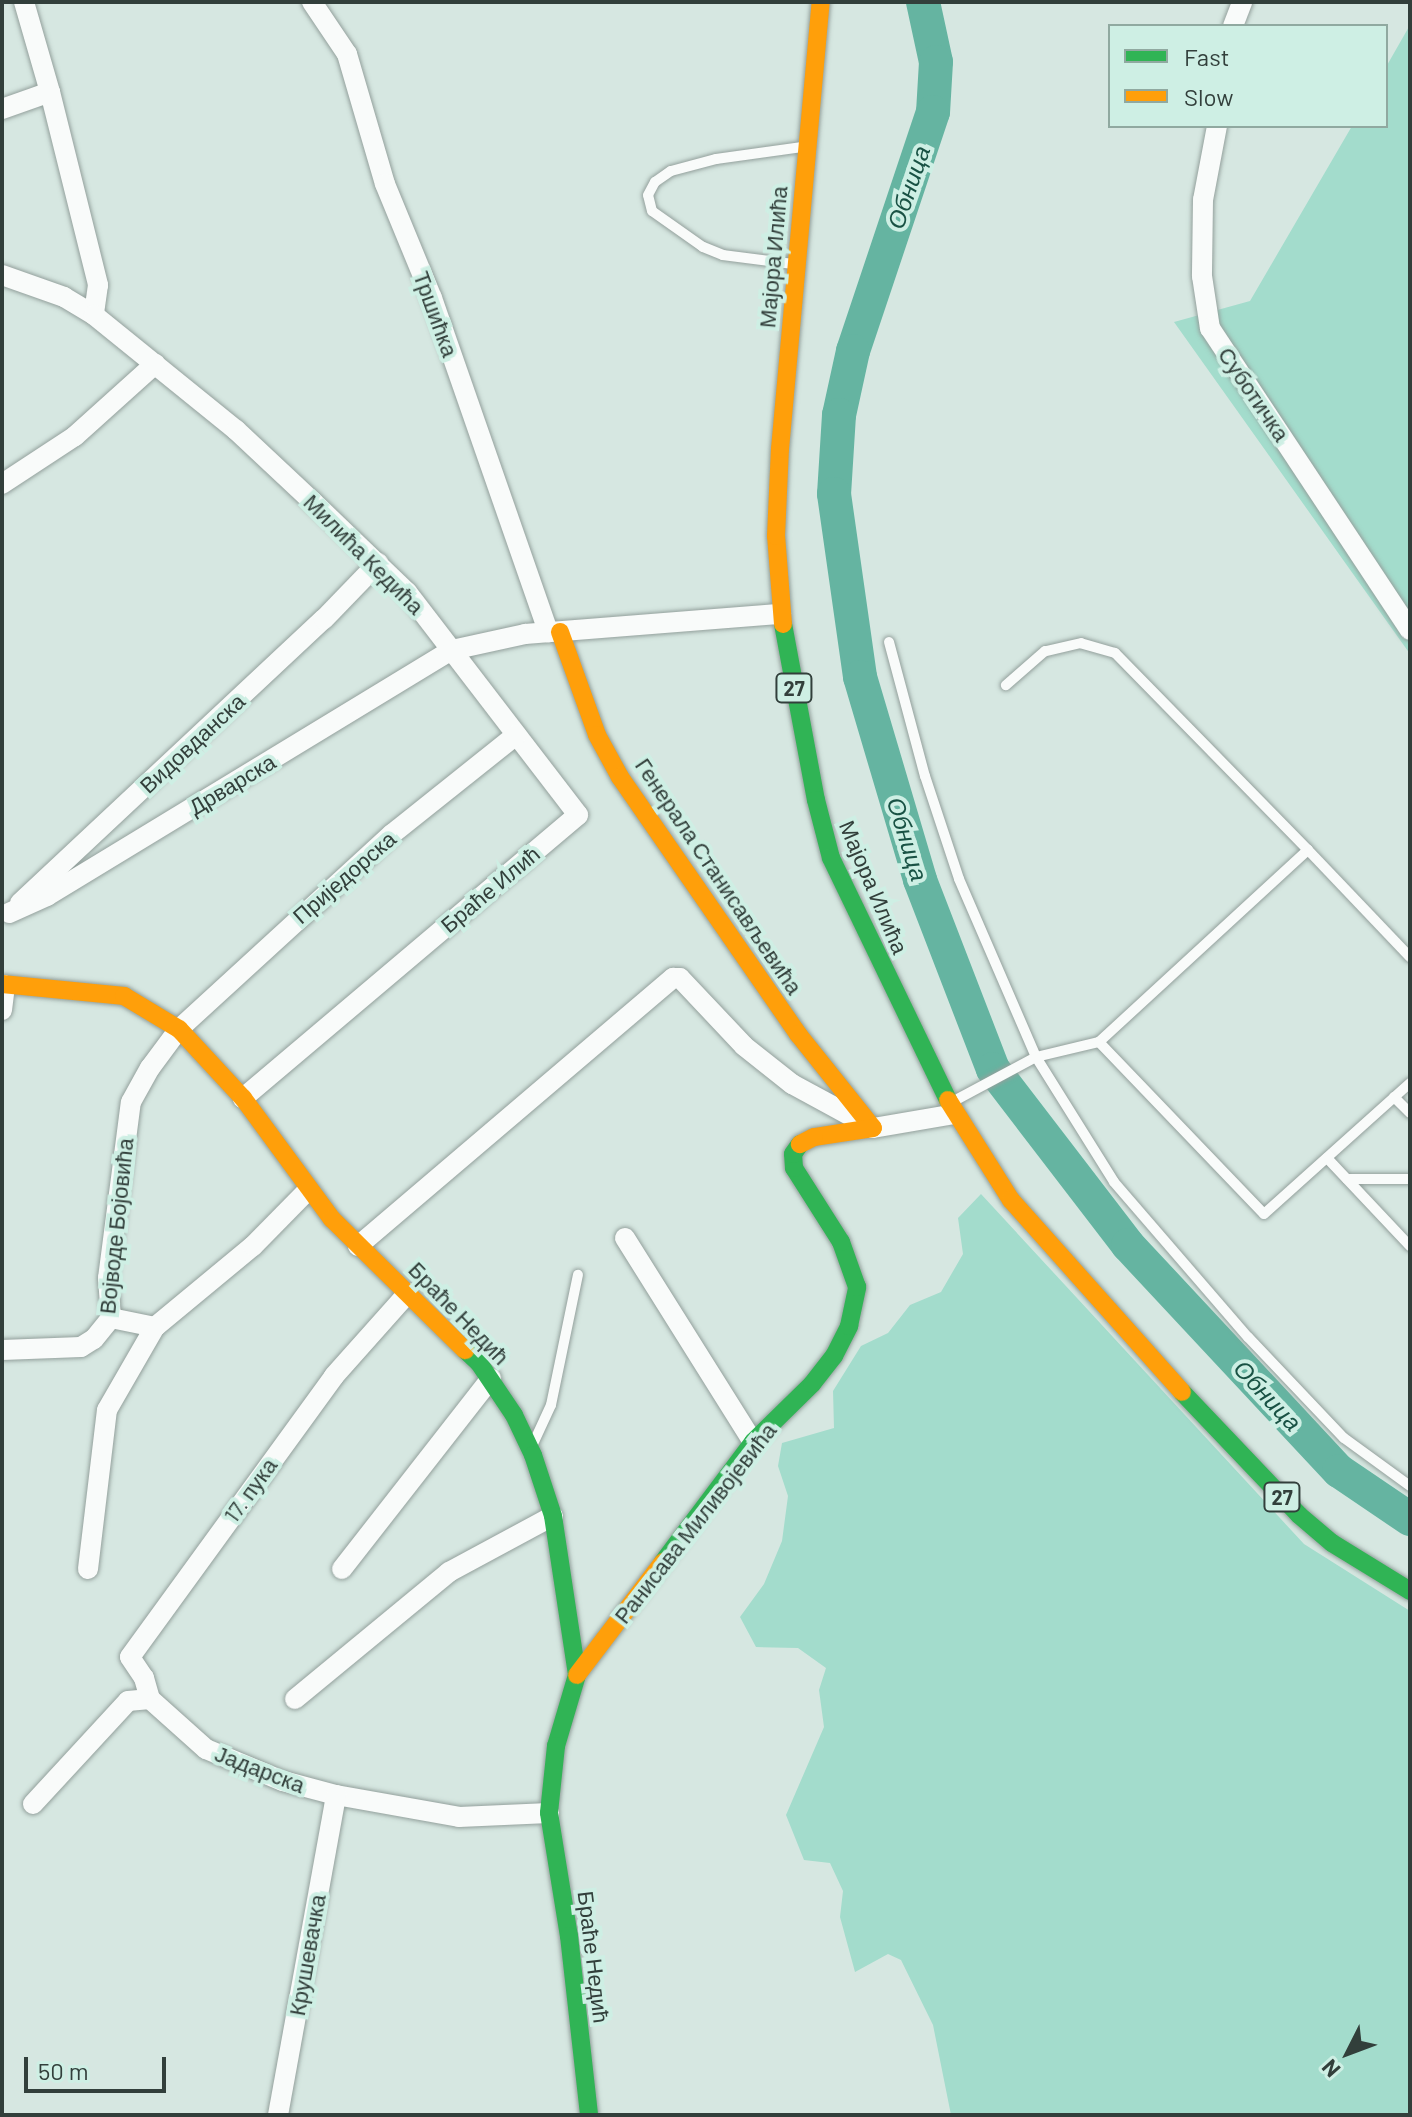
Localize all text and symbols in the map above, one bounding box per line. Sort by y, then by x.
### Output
legend [1108,24,1388,128]
text: Fast [1184,42,1229,71]
text: Slow [1184,82,1233,111]
water label: Обница [880,142,936,232]
street label: Мајора Илића [754,185,792,329]
street label: Тршићка [408,268,464,360]
street label: Суботичка [1213,342,1295,446]
street label: Милића Кедића [299,489,429,619]
road number: 27 [774,672,814,704]
street label: Видовданска [134,688,250,798]
street label: Дрварска [184,748,280,820]
street label: Генерала Станисављевића [630,753,808,999]
water label: Обница [882,794,934,884]
street label: Мајора Илића [834,816,914,958]
street label: Приједорска [287,825,401,929]
street label: Браће Илић [435,840,545,938]
street label: Војводе Бојовића [94,1137,138,1315]
street label: Браће Недић [403,1256,515,1370]
water label: Обница [1228,1354,1308,1436]
street label: Ранисава Миливојевића [609,1418,781,1628]
street label: 17. пука [218,1453,282,1527]
road number: 27 [1262,1481,1302,1513]
street label: Јадарска [211,1740,309,1798]
street label: Браће Недић [573,1889,615,2025]
street label: Крушевачка [283,1892,331,2018]
north arrow [1308,2013,1388,2093]
scale bar [28,2041,170,2091]
text: N [1316,2055,1345,2083]
text: 50 m [38,2056,89,2085]

